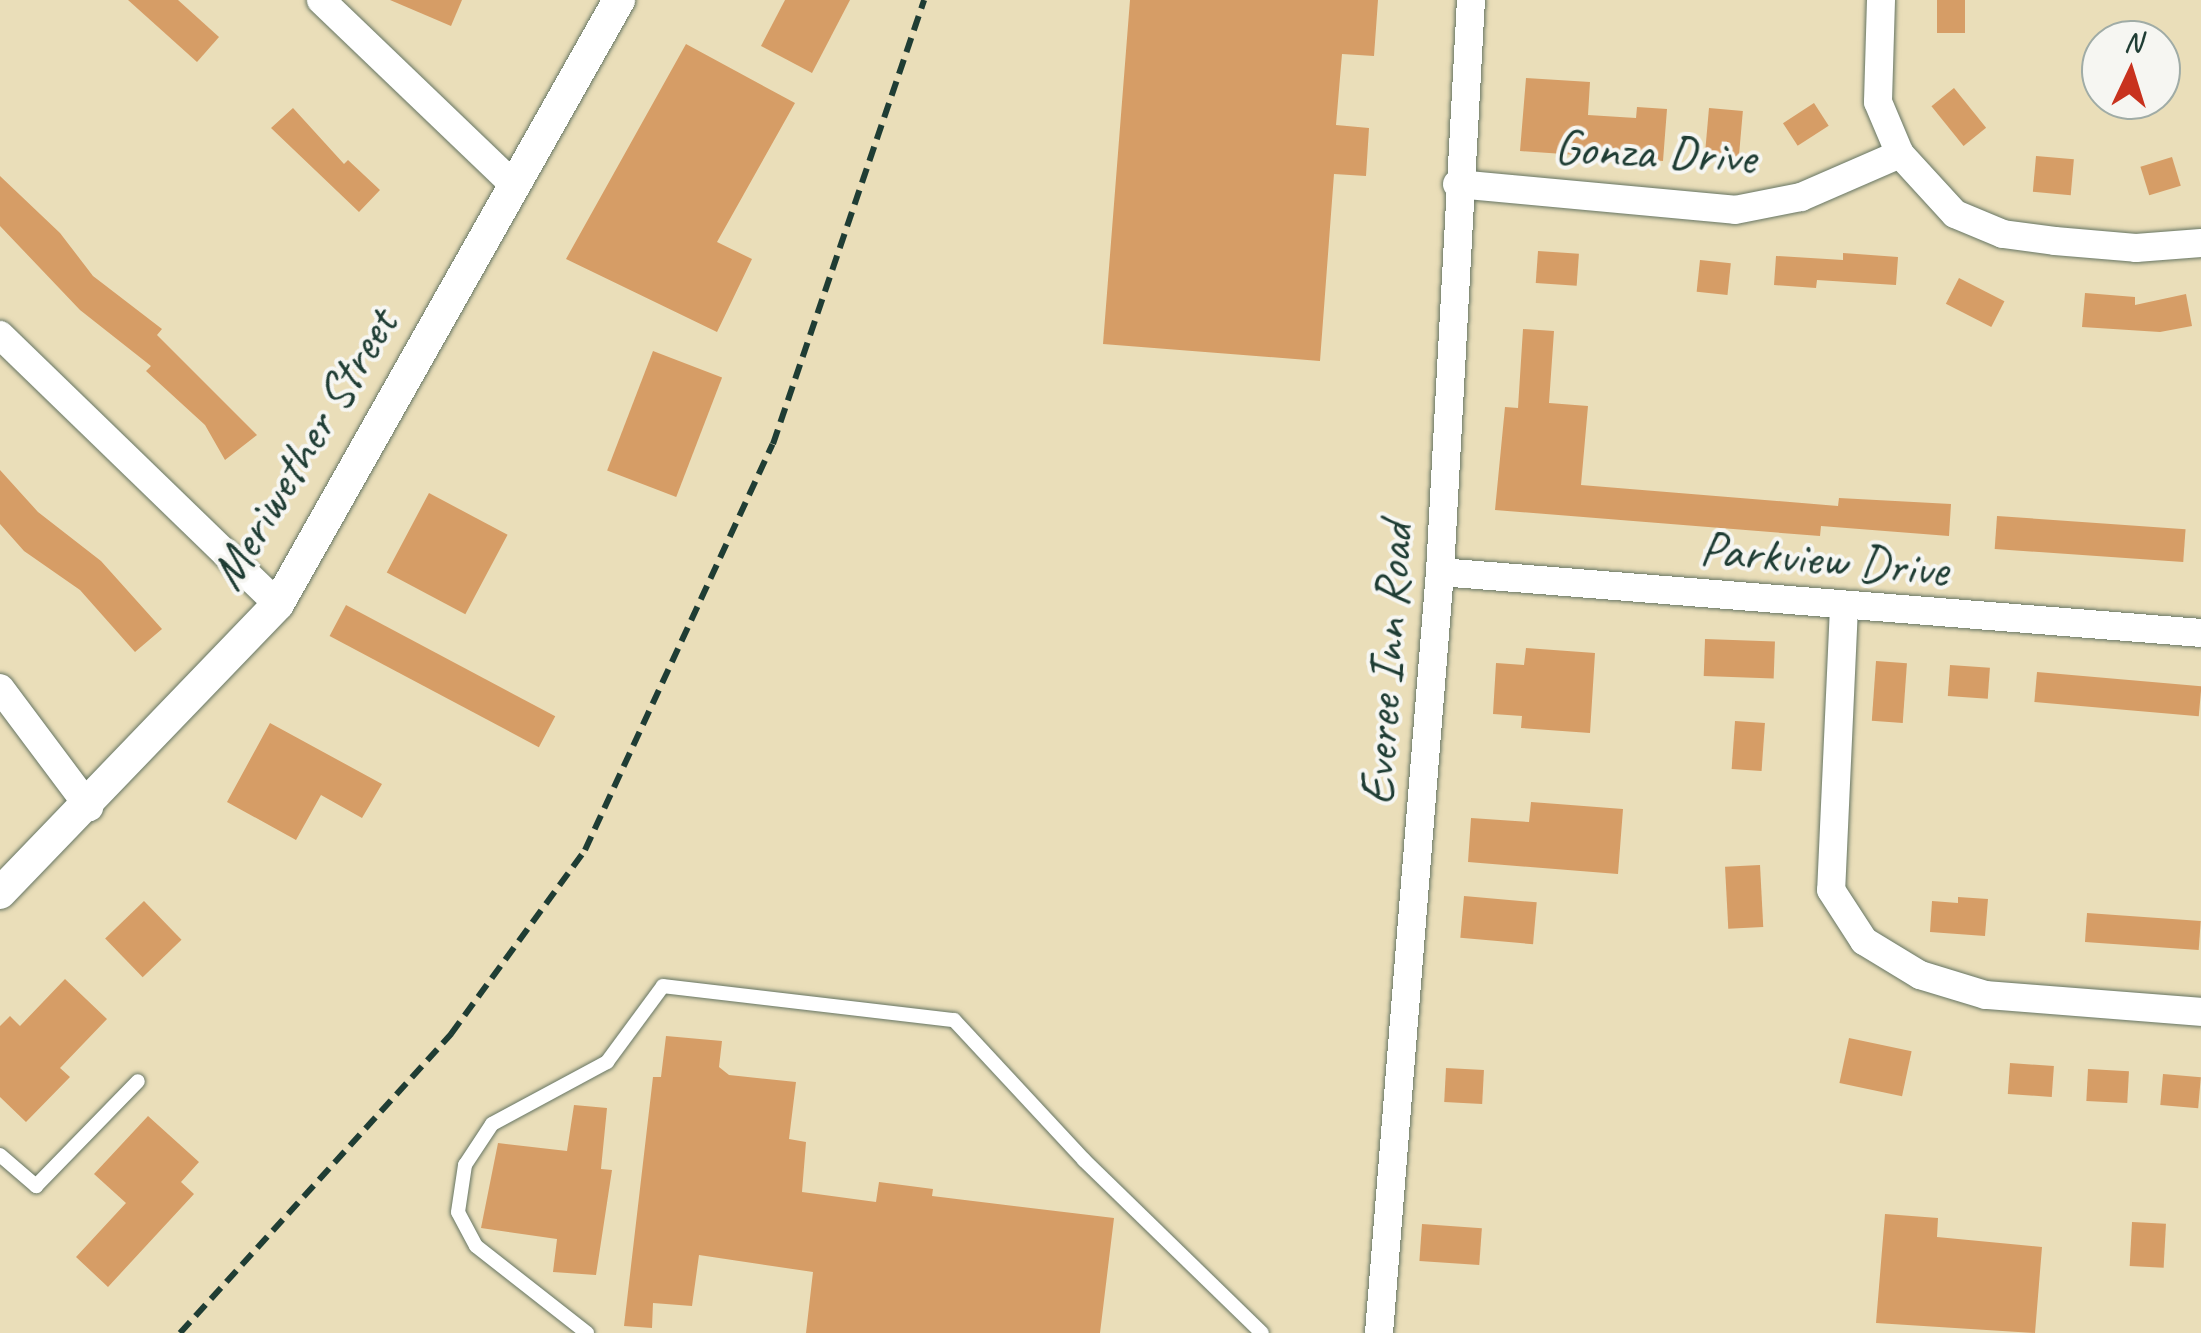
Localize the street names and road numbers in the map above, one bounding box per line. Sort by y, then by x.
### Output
street label: Gonza Drive [1552,117,1758,187]
street label: Meriwether Street [196,298,410,600]
street label: Parkview Drive [1697,518,1951,600]
street label: Everee Inn Road [1346,521,1426,807]

